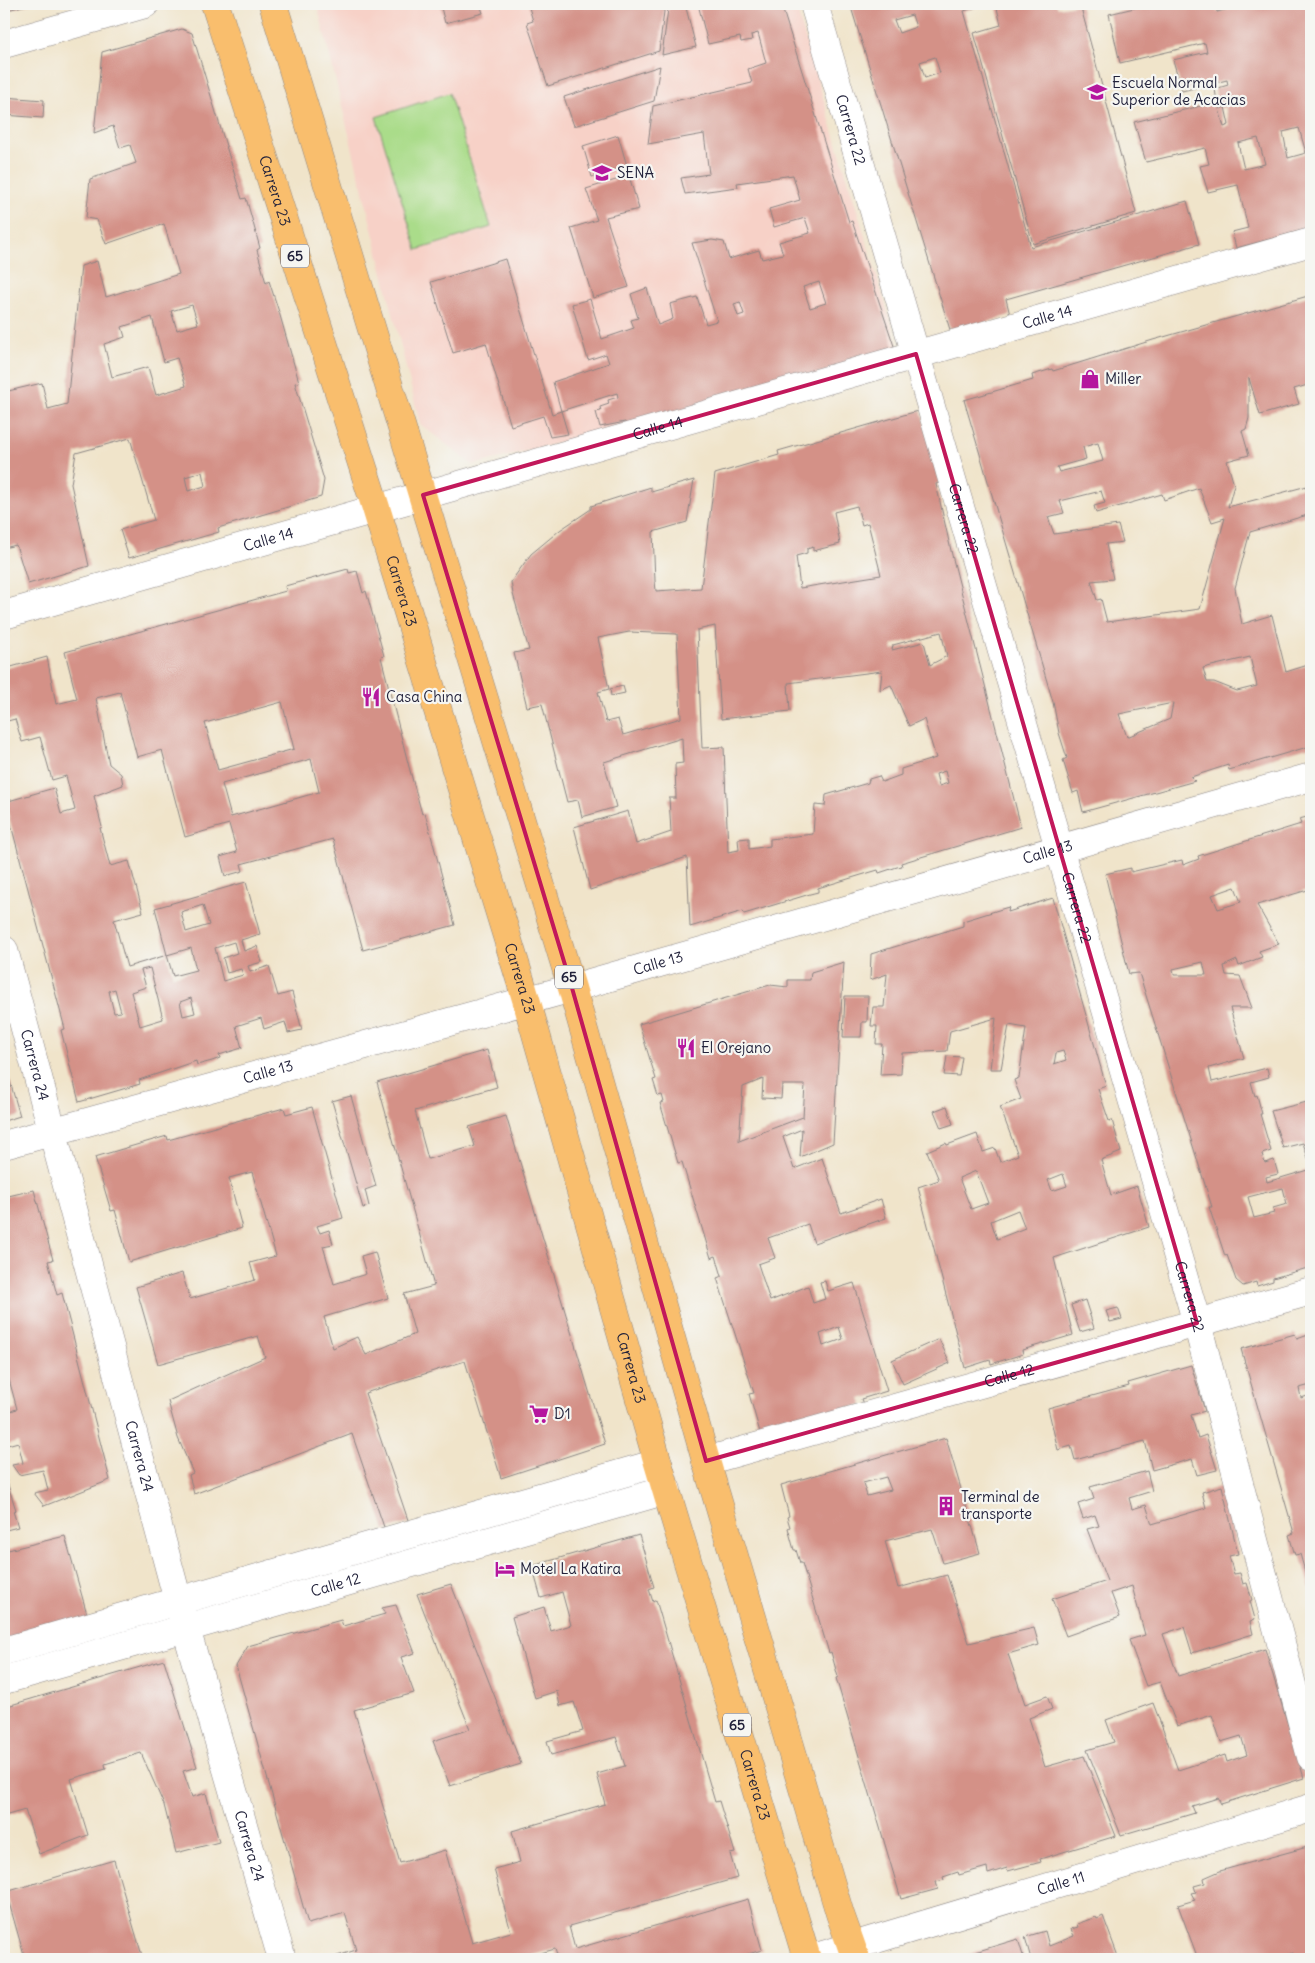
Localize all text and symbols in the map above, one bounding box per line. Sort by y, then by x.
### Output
place label: Escuela Normal Superior de Acacias [1112,73,1246,109]
school or university icon: Escuela Normal Superior de Acacias [1086,81,1108,103]
street label: Carrera 22 [832,92,870,167]
street label: Carrera 23 [255,153,295,228]
school or university icon: SENA [591,162,613,184]
place label: SENA [617,163,655,182]
road number: 65 [281,245,309,268]
street label: Calle 14 [1020,300,1075,333]
shop icon: Miller [1079,368,1101,390]
place label: Miller [1105,369,1141,388]
street label: Calle 14 [630,412,685,444]
street label: Carrera 22 [945,481,983,556]
street label: Calle 14 [241,523,296,555]
street label: Carrera 23 [382,553,422,629]
restaurant icon: Casa China [360,686,382,708]
place label: Casa China [386,687,463,706]
street label: Calle 13 [1020,836,1075,868]
street label: Carrera 22 [1058,870,1096,945]
street label: Carrera 23 [500,941,540,1016]
street label: Calle 13 [631,947,685,979]
road number: 65 [555,966,583,989]
street label: Carrera 24 [17,1027,54,1103]
restaurant icon: El Orejano [675,1037,697,1059]
place label: El Orejano [701,1038,771,1057]
street label: Calle 13 [241,1056,295,1088]
street label: Carrera 22 [1171,1259,1209,1334]
street label: Carrera 23 [612,1330,651,1406]
street label: Calle 12 [982,1359,1036,1391]
supermarket icon: D1 [528,1403,550,1425]
place label: D1 [554,1404,571,1423]
street label: Carrera 24 [121,1418,158,1494]
place label: Terminal de transporte [961,1487,1040,1523]
building icon: Terminal de transporte [935,1495,957,1517]
hotel icon: Motel La Katira [494,1558,516,1580]
place label: Motel La Katira [520,1559,622,1578]
street label: Calle 12 [308,1568,363,1601]
road number: 65 [723,1714,751,1736]
street label: Carrera 23 [736,1747,775,1822]
street label: Carrera 24 [230,1808,269,1884]
street label: Calle 11 [1035,1867,1087,1899]

